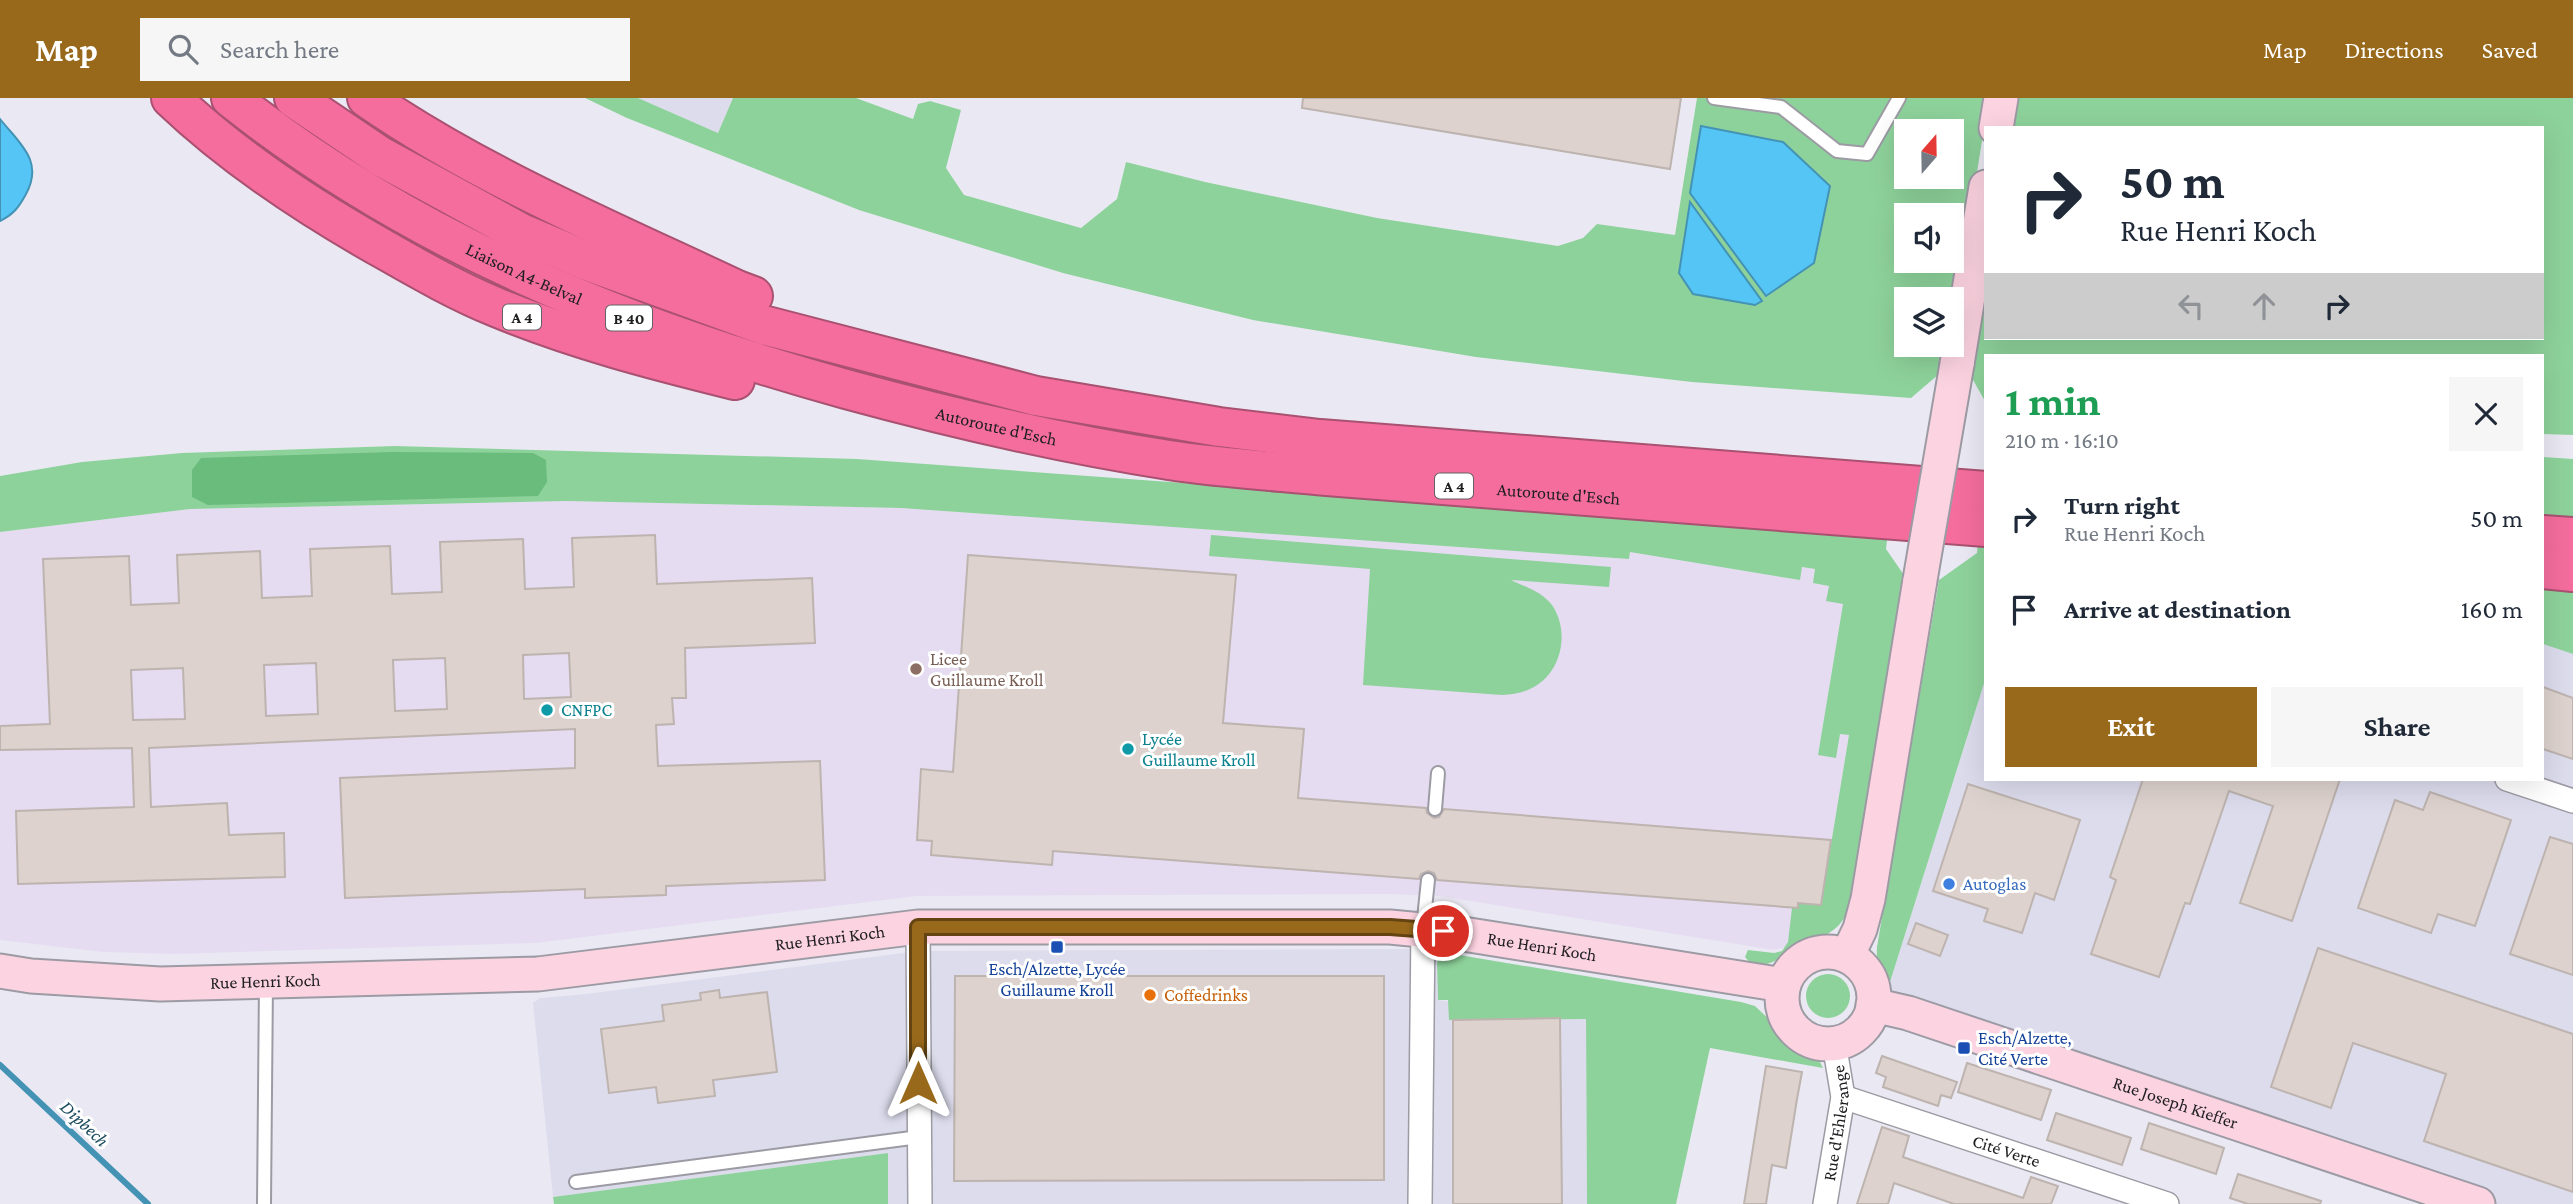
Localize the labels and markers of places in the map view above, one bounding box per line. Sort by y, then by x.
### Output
place label: Licee Guillaume Kroll [930,649,1044,690]
marker: Licee Guillaume Kroll [908,661,924,677]
place label: CNFPC [561,700,612,720]
marker: CNFPC [539,702,555,718]
place label: Lycée Guillaume Kroll [1142,729,1256,770]
marker: Lycée Guillaume Kroll [1120,741,1136,757]
place label: Autoglas [1963,874,2026,894]
marker: Autoglas [1941,876,1957,892]
pin [1413,901,1473,961]
marker: Esch/Alzette, Lycée Guillaume Kroll [1049,939,1065,955]
place label: Esch/Alzette, Lycée Guillaume Kroll [989,959,1126,1000]
place label: Coffedrinks [1164,985,1248,1005]
marker: Coffedrinks [1142,987,1158,1003]
place label: Esch/Alzette, Cité Verte [1978,1028,2072,1069]
marker: Esch/Alzette, Cité Verte [1956,1040,1972,1056]

